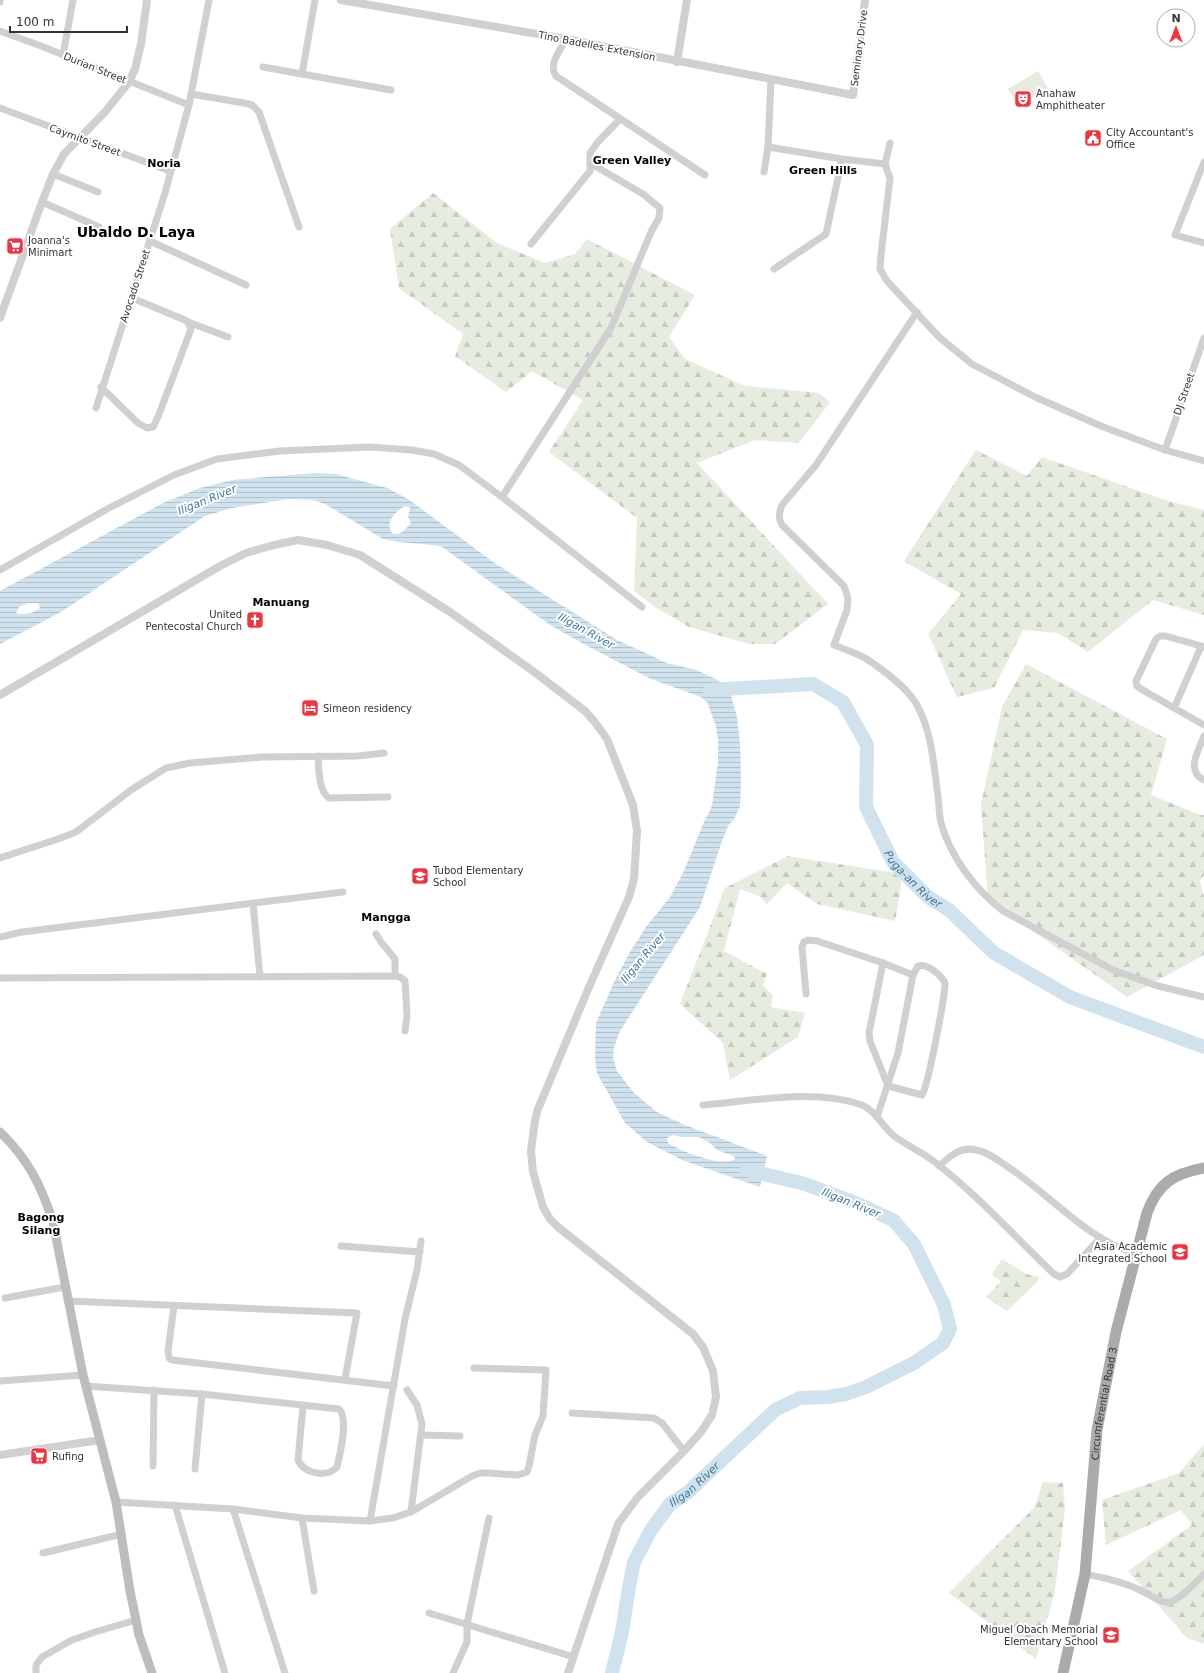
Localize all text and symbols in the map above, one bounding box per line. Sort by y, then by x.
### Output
scale bar [10,8,127,34]
north arrow [1156,8,1196,48]
street label: Seminary Drive [849,9,869,87]
text: N [1171,12,1181,25]
text: 100 m [16,15,54,29]
street label: Tino Badelles Extension [537,29,656,63]
street label: Durian Street [62,50,128,86]
place label: Anahaw Amphitheater [1036,88,1106,111]
theatre icon: Anahaw Amphitheater [1013,89,1033,109]
street label: Caymito Street [48,122,122,158]
place label: City Accountant's Office [1106,127,1194,150]
public building icon: City Accountant's Office [1083,128,1103,148]
district label: Green Valley [593,154,671,167]
district label: Noria [147,157,181,170]
district label: Green Hills [789,164,857,177]
district label: Ubaldo D. Laya [77,224,195,240]
place label: Joanna's Minimart [27,235,73,258]
supermarket icon: Joanna's Minimart [5,236,25,256]
street label: Avocado Street [118,248,152,324]
street label: DJ Street [1172,371,1196,417]
water label: Iligan River [176,482,240,518]
district label: Manuang [252,596,310,609]
place label: United Pentecostal Church [146,609,242,632]
church icon: United Pentecostal Church [245,610,265,630]
water label: Iligan River [556,610,618,652]
hotel icon: Simeon residency [300,698,320,718]
place label: Simeon residency [323,703,412,714]
water label: Puga-an River [882,848,946,911]
place label: Tubod Elementary School [432,865,524,888]
school or university icon: Tubod Elementary School [410,866,430,886]
district label: Mangga [361,911,411,924]
water label: Iligan River [618,929,669,986]
water label: Iligan River [820,1185,884,1221]
district label: Bagong Silang [18,1211,64,1237]
place label: Asia Academic Integrated School [1078,1241,1167,1264]
school or university icon: Asia Academic Integrated School [1170,1242,1190,1262]
street label: Circumferential Road 3 [1089,1346,1118,1461]
supermarket icon: Rufing [29,1446,49,1466]
place label: Rufing [52,1451,84,1462]
water label: Iligan River [667,1458,723,1509]
place label: Miguel Obach Memorial Elementary School [980,1624,1098,1647]
school or university icon: Miguel Obach Memorial Elementary School [1101,1625,1121,1645]

